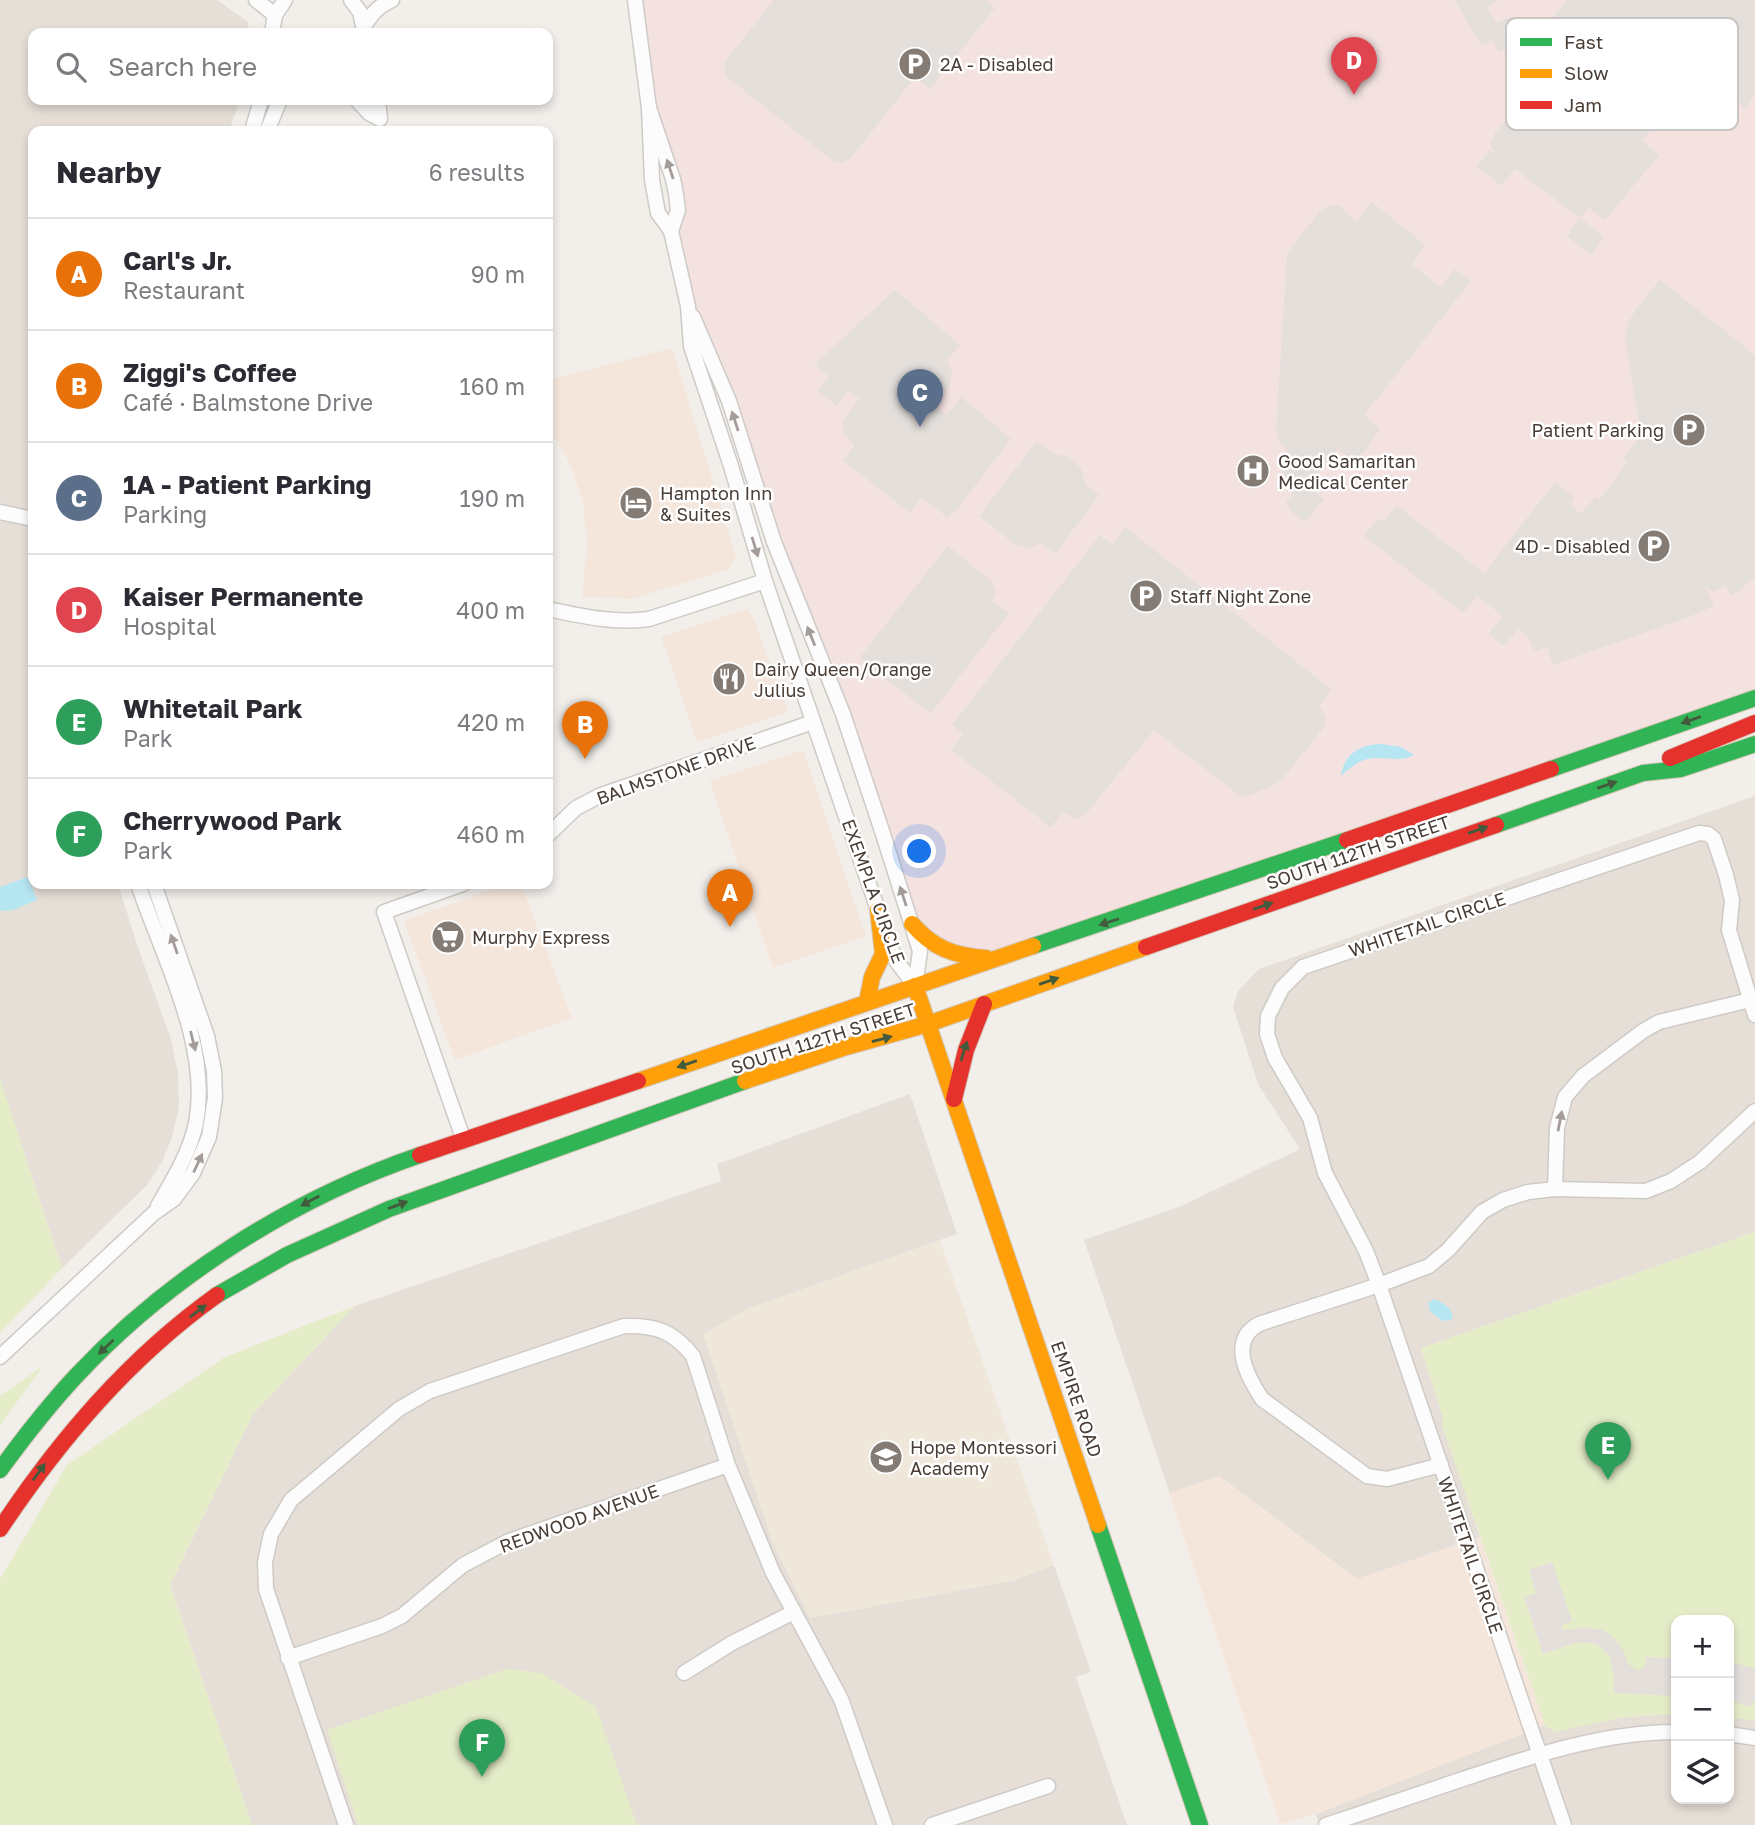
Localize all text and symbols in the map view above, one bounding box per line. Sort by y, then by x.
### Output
legend [1506,18,1738,130]
search box [28,28,553,105]
text: Fast [1564,30,1603,53]
pin: D [1331,37,1377,95]
parking icon: 2A - Disabled [896,45,934,83]
icon: search [52,48,90,86]
text: Search here [108,51,257,82]
place label: 2A - Disabled [940,53,1054,75]
text: Slow [1564,61,1609,84]
text: Jam [1564,93,1602,116]
text: Nearby [56,154,161,190]
text: 6 results [429,158,525,186]
one-way arrow [664,158,675,179]
text: Carl's Jr. [123,245,232,276]
text: A [71,260,87,288]
text: 90 m [471,260,525,288]
text: Restaurant [123,276,245,304]
text: Ziggi's Coffee [123,357,297,388]
pin: C [897,369,943,427]
text: B [71,372,87,400]
text: 160 m [460,372,525,400]
text: Café · Balmstone Drive [123,388,373,416]
one-way arrow [729,411,740,432]
parking icon: Patient Parking [1670,411,1708,449]
place label: Patient Parking [1531,419,1664,441]
place label: Good Samaritan Medical Center [1278,450,1416,493]
hospital icon: Good Samaritan Medical Center [1234,452,1272,490]
text: 1A - Patient Parking [123,469,372,500]
place label: Hampton Inn & Suites [660,482,772,525]
text: C [71,484,87,512]
text: 190 m [460,484,525,512]
hotel icon: Hampton Inn & Suites [617,484,655,522]
text: Parking [123,500,207,528]
parking icon: 4D - Disabled [1635,527,1673,565]
place label: 4D - Disabled [1515,535,1630,557]
one-way arrow [750,537,760,558]
parking icon: Staff Night Zone [1127,577,1165,615]
text: Kaiser Permanente [123,581,363,612]
place label: Staff Night Zone [1170,585,1311,607]
text: D [71,596,87,624]
text: 400 m [456,596,525,624]
text: Hospital [123,612,216,640]
one-way arrow [806,625,817,646]
place label: Dairy Queen/Orange Julius [754,658,931,701]
restaurant icon: Dairy Queen/Orange Julius [710,660,748,698]
text: Whitetail Park [123,693,303,724]
pin: B [562,701,608,759]
text: E [72,708,86,736]
text: 420 m [457,708,525,736]
one-way arrow [1680,715,1701,726]
text: Park [123,724,173,752]
street label: BALMSTONE DRIVE [593,731,759,809]
one-way arrow [1596,779,1617,790]
text: Cherrywood Park [123,805,342,836]
street label: SOUTH 112TH STREET [1263,810,1453,894]
street label: EXEMPLA CIRCLE [838,816,910,966]
text: F [72,820,86,848]
text: 460 m [457,820,525,848]
one-way arrow [1467,825,1488,836]
your location [902,834,936,868]
text: Park [123,836,173,864]
pin: A [707,869,753,927]
one-way arrow [897,886,908,907]
street label: WHITETAIL CIRCLE [1346,887,1508,961]
one-way arrow [1253,900,1274,911]
one-way arrow [1098,917,1119,927]
supermarket icon: Murphy Express [429,918,467,956]
place label: Murphy Express [472,926,610,948]
one-way arrow [168,934,179,955]
one-way arrow [1038,975,1059,986]
street label: SOUTH 112TH STREET [728,998,918,1078]
one-way arrow [188,1030,199,1052]
one-way arrow [871,1033,892,1043]
one-way arrow [959,1041,970,1062]
one-way arrow [676,1059,697,1070]
one-way arrow [1554,1110,1565,1132]
one-way arrow [192,1152,203,1173]
one-way arrow [300,1196,320,1207]
one-way arrow [388,1199,409,1210]
one-way arrow [188,1303,206,1318]
street label: EMPIRE ROAD [1047,1338,1107,1460]
one-way arrow [98,1339,115,1355]
pin: E [1585,1422,1631,1480]
place label: Hope Montessori Academy [910,1436,1057,1479]
school or university icon: Hope Montessori Academy [867,1438,905,1476]
one-way arrow [31,1464,46,1482]
street label: WHITETAIL CIRCLE [1434,1474,1508,1636]
street label: REDWOOD AVENUE [496,1479,662,1557]
map controls [1671,1615,1734,1804]
button: + [1671,1615,1734,1678]
button: − [1671,1678,1734,1741]
pin: F [459,1719,505,1777]
button: layers [1671,1741,1734,1804]

